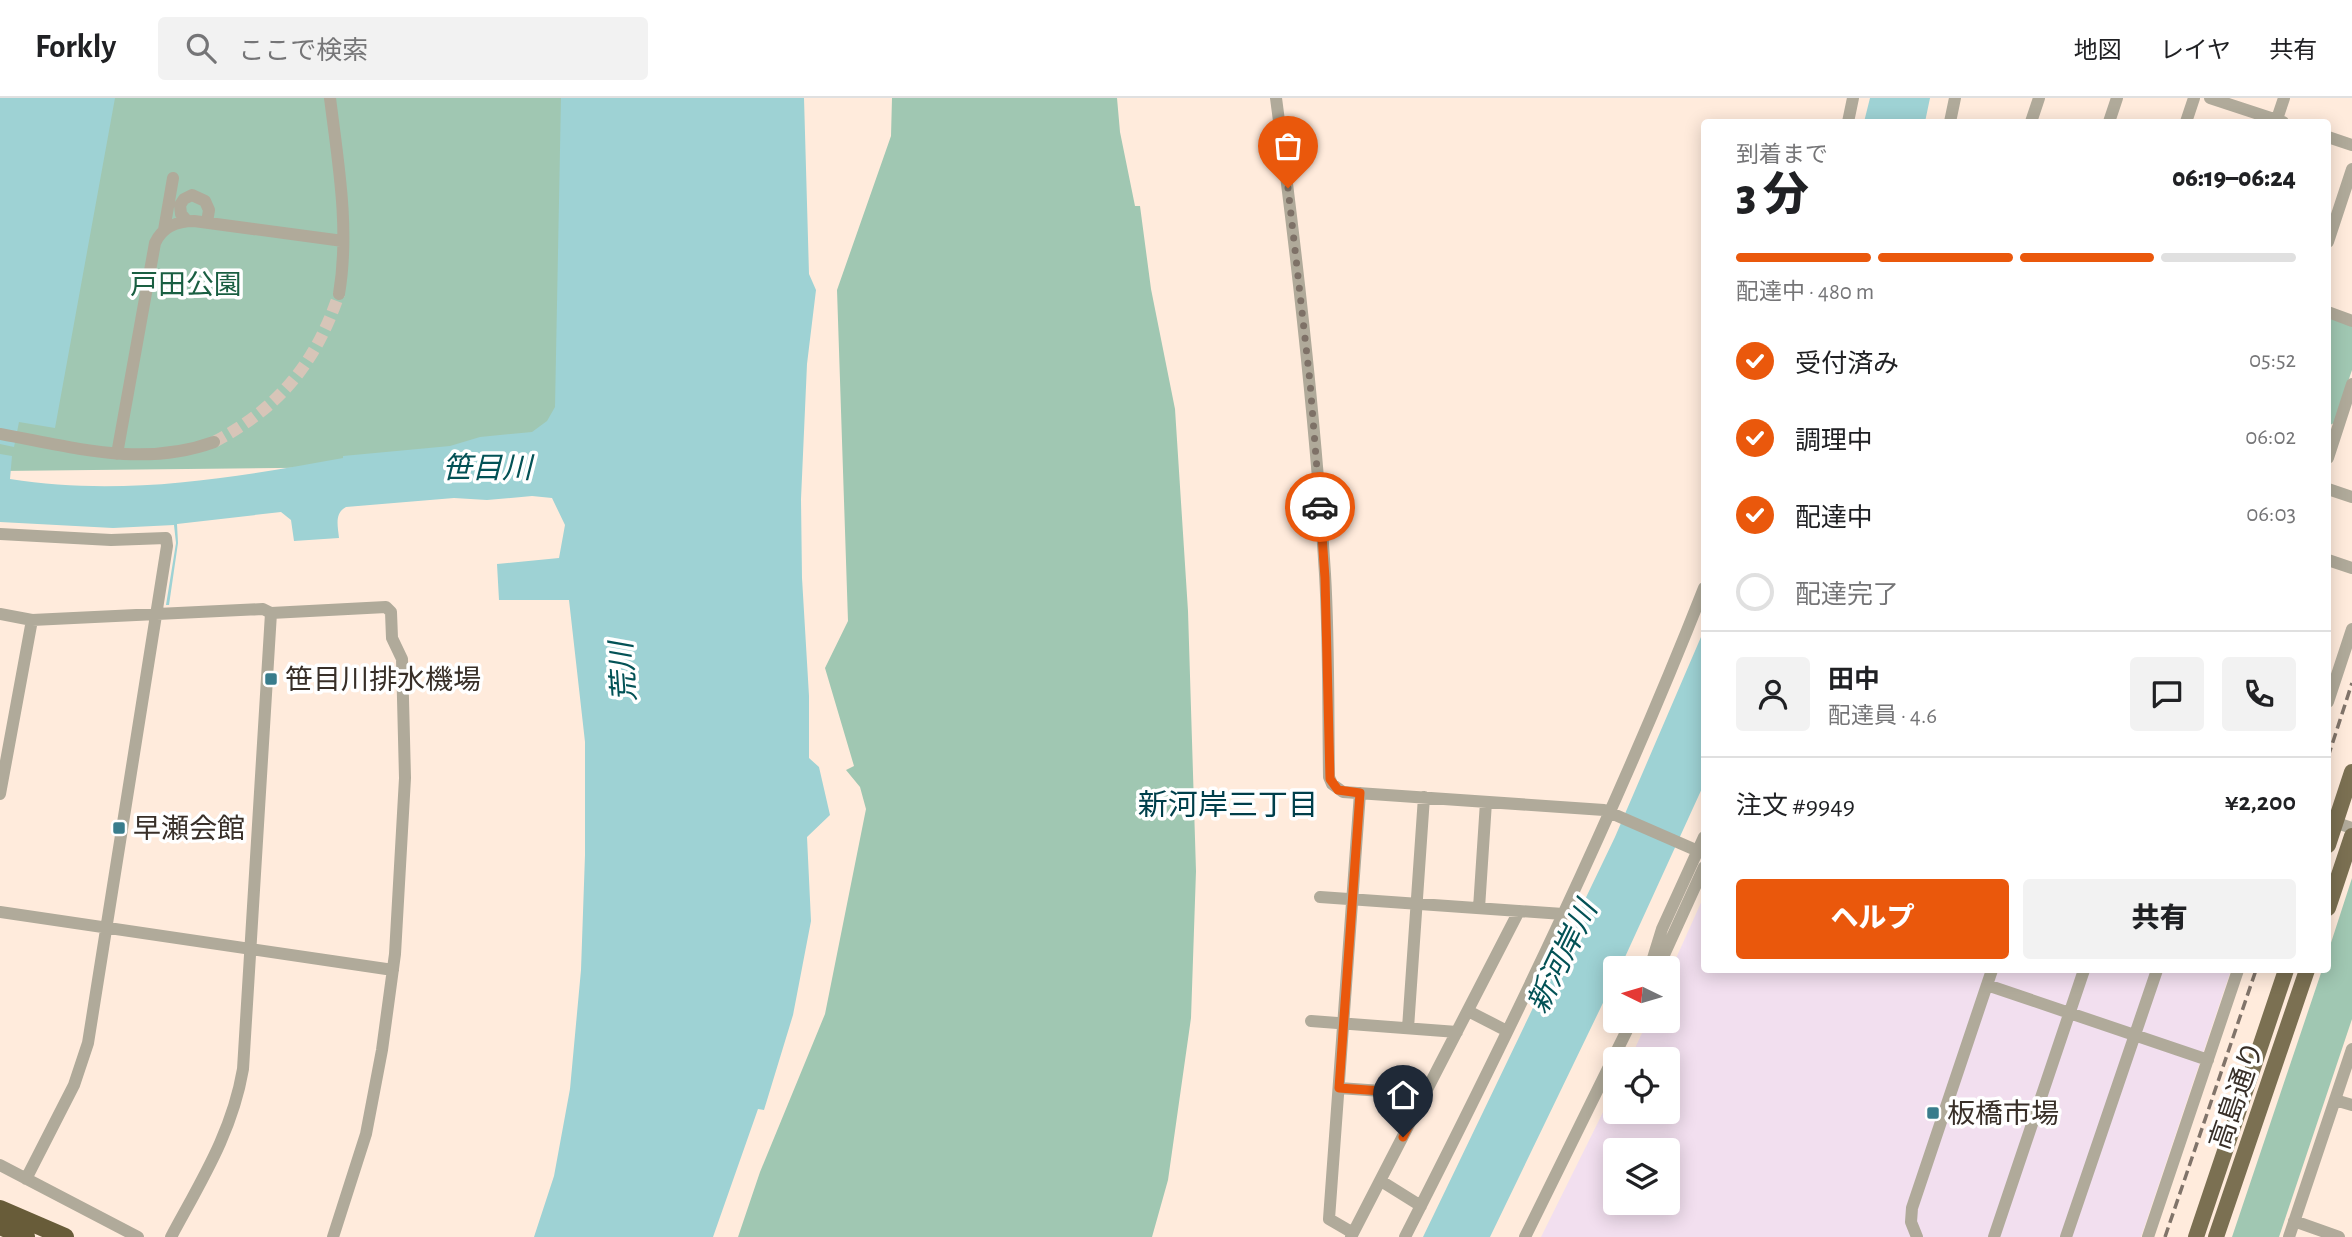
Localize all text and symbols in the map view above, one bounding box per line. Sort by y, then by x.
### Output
search box [158,17,648,80]
icon: search [182,29,220,67]
text: Forkly [35,31,116,64]
text: ここで検索 [238,38,368,64]
text: 地図 [2074,39,2122,63]
text: レイヤ [2160,39,2231,63]
text: 共有 [2269,39,2317,63]
pin [1258,116,1318,188]
icon: bag [1269,127,1307,165]
text: 到着まで [1736,144,1828,167]
text: 06:19–06:24 [2172,165,2296,191]
text: 3 分 [1736,173,1809,219]
park label: 戸田公園 [130,271,242,300]
text: 配達中 · 480 m [1736,281,1874,304]
icon: check [1736,342,1774,380]
text: 05:52 [2249,349,2296,372]
text: 受付済み [1795,351,1899,377]
icon: check [1736,419,1774,457]
text: 06:02 [2245,426,2296,449]
text: 調理中 [1795,428,1873,454]
water label: 笹目川 [442,452,535,484]
courier [1285,472,1355,542]
icon: car [1301,488,1339,526]
icon: check [1736,496,1774,534]
text: 06:03 [2246,503,2296,526]
text: 配達中 [1795,505,1873,531]
text: 配達完了 [1795,582,1899,608]
water label: 荒川 [605,638,641,703]
button: person [1736,657,1810,731]
button: chat [2130,657,2204,731]
button: phone [2222,657,2296,731]
place label: 笹目川排水機場 [285,665,481,695]
text: 田中 [1828,667,1880,693]
marker: 笹目川排水機場 [263,671,279,687]
text: 配達員 · 4.6 [1828,705,1937,728]
district label: 新河岸三丁目 [1138,789,1318,821]
text: ¥2,200 [2225,789,2296,815]
text: 注文 #9949 [1736,793,1855,819]
place label: 早瀬会館 [133,814,245,844]
marker: 早瀬会館 [111,820,127,836]
button: ヘルプ [1736,879,2009,959]
button: 共有 [2023,879,2296,959]
water label: 新河岸川 [1521,893,1604,1018]
north arrow [1603,956,1680,1032]
map controls [1603,956,1680,1215]
street label: 高島通り [2205,1037,2269,1153]
button: locate [1603,1047,1680,1124]
pin [1373,1065,1433,1137]
icon: home [1384,1076,1422,1114]
place label: 板橋市場 [1947,1099,2059,1129]
marker: 板橋市場 [1925,1105,1941,1121]
button: layers [1603,1138,1680,1215]

